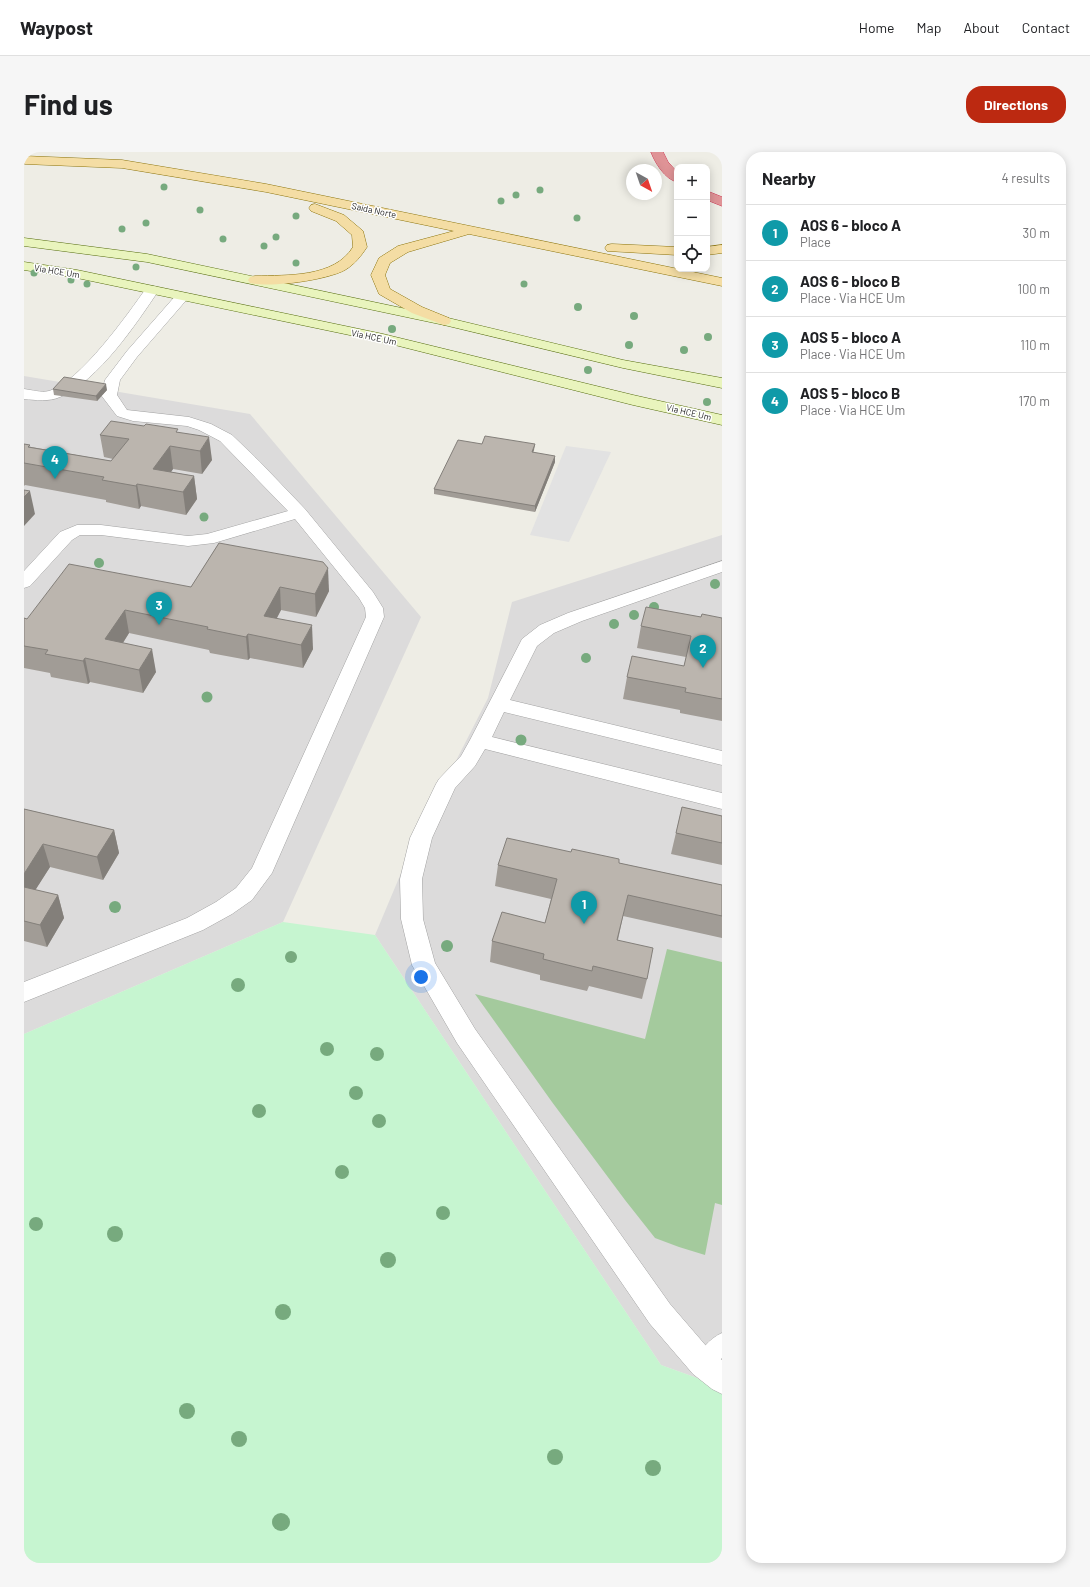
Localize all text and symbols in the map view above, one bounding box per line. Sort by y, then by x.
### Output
text: Waypost [20,16,93,39]
text: Home [859,19,895,36]
text: Map [917,19,941,36]
text: About [963,19,1000,36]
text: Contact [1022,19,1070,36]
button: Directions [966,86,1066,123]
text: Find us [24,87,113,121]
north arrow [626,164,662,200]
map controls [674,164,710,272]
button: + [674,164,710,200]
text: Nearby [762,168,816,188]
text: 4 results [1002,170,1050,186]
street label: Saída Norte [351,200,398,220]
button: − [674,200,710,236]
text: AOS 6 - bloco A [800,216,901,234]
text: 1 [773,225,777,241]
text: 30 m [1023,225,1050,241]
text: Place [800,234,831,250]
button: locate [674,236,710,272]
street label: Via HCE Um [33,262,81,280]
text: AOS 6 - bloco B [800,272,900,290]
text: 2 [771,281,779,297]
text: 100 m [1017,281,1050,297]
text: Place · Via HCE Um [800,290,905,306]
street label: Via HCE Um [350,327,398,347]
text: AOS 5 - bloco A [800,328,901,346]
text: 3 [771,337,779,353]
text: 110 m [1020,337,1050,353]
text: Place · Via HCE Um [800,346,905,362]
text: AOS 5 - bloco B [800,384,900,402]
text: 4 [771,393,779,409]
text: 170 m [1019,393,1050,409]
street label: Via HCE Um [665,401,713,423]
text: Place · Via HCE Um [800,402,905,418]
pin: 4 [42,446,68,479]
pin: 3 [146,592,172,625]
pin: 2 [690,635,716,668]
pin: 1 [571,891,597,924]
your location [411,967,431,987]

